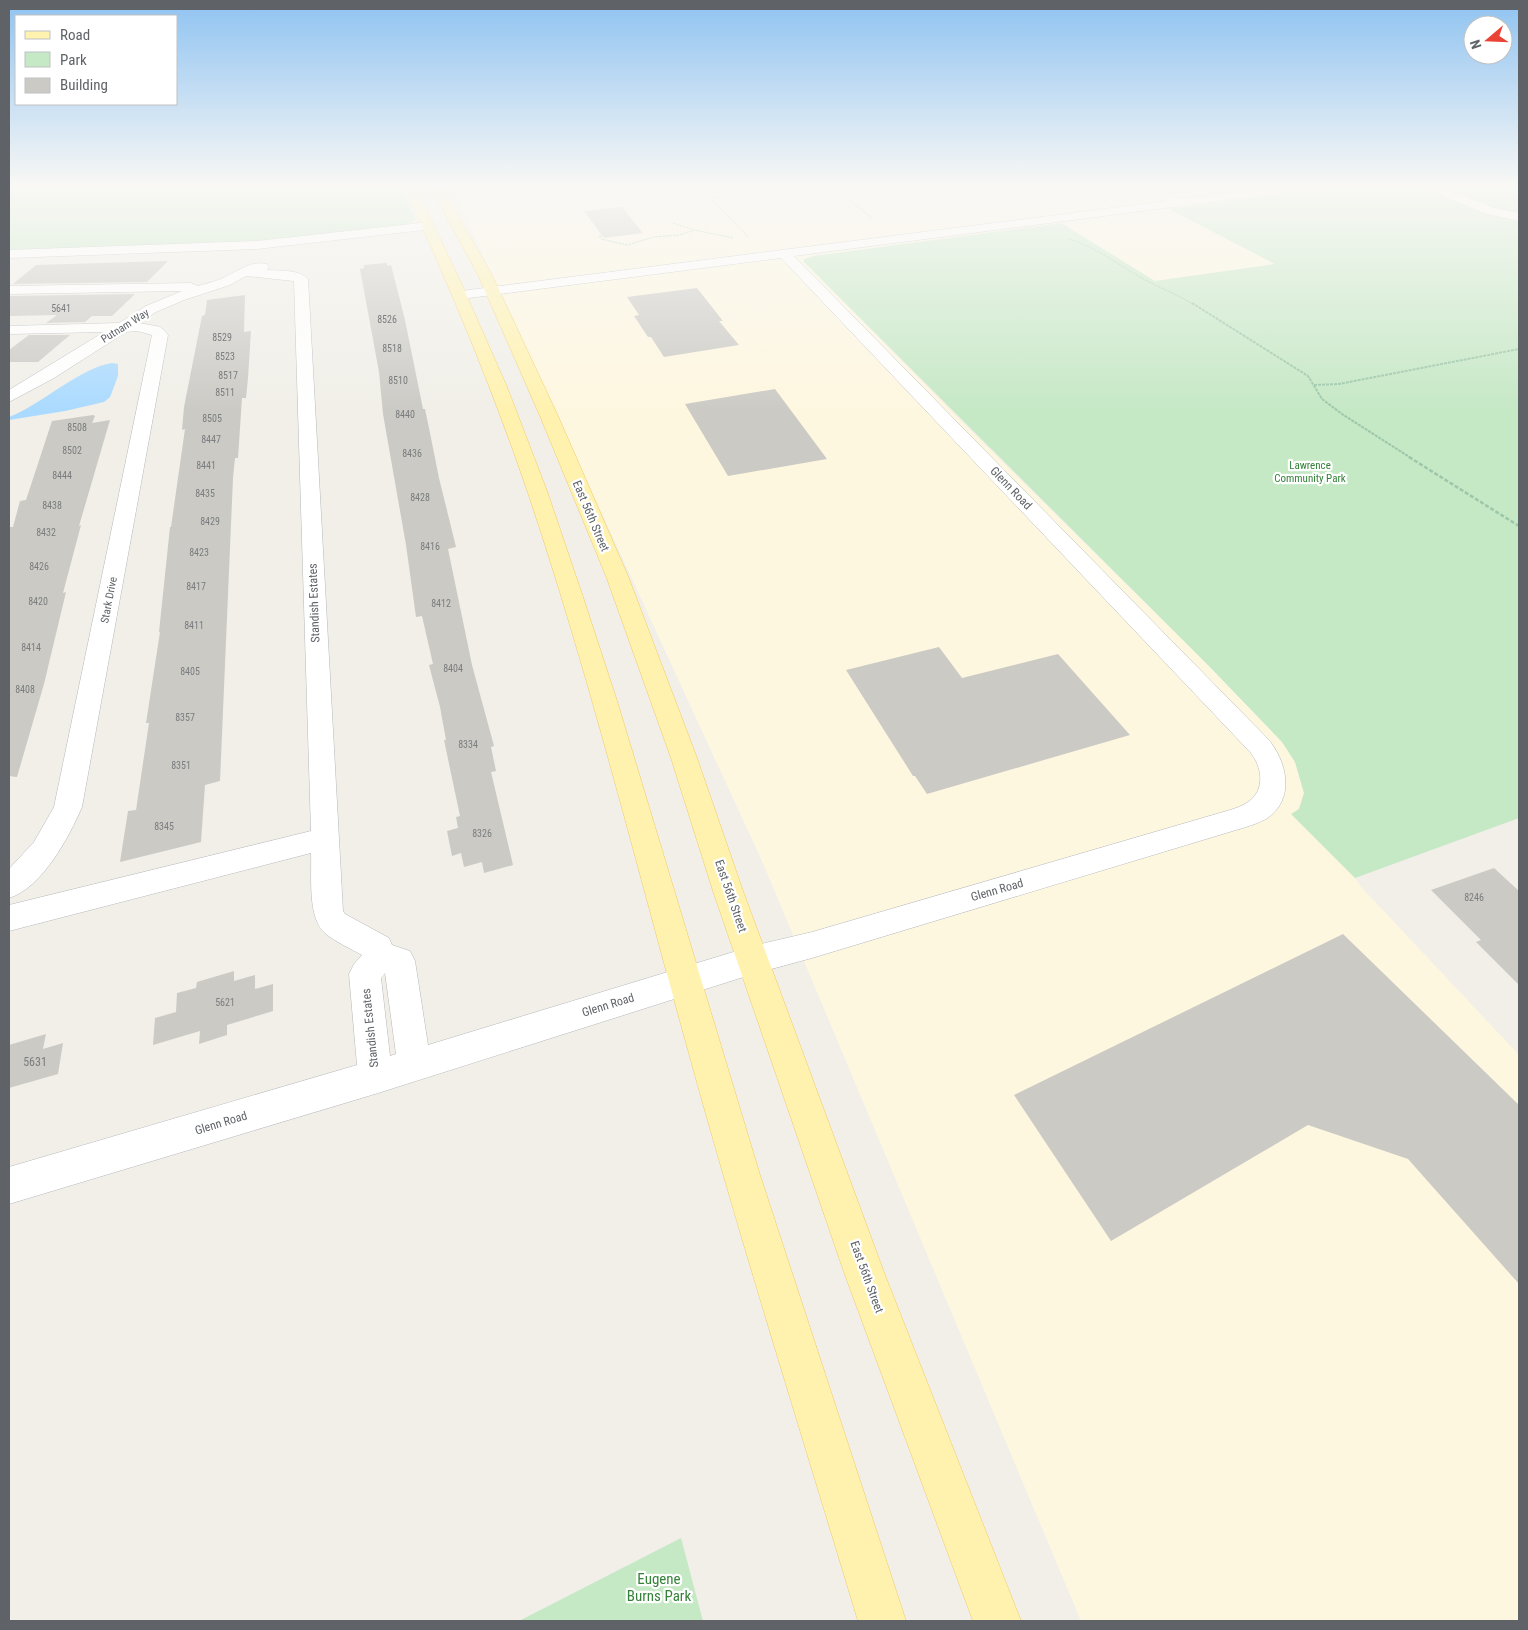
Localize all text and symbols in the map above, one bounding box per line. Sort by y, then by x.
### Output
legend [15,15,178,105]
north arrow [1463,15,1513,65]
text: Road [60,26,90,44]
text: N [1467,38,1485,51]
text: Park [60,51,87,69]
text: Building [60,76,108,94]
house number: 5641 [51,303,71,314]
street label: Putnam Way [99,306,152,346]
house number: 8526 [377,314,397,325]
house number: 8529 [212,332,232,343]
house number: 8518 [382,343,402,354]
house number: 8523 [215,351,235,362]
house number: 8517 [218,370,238,381]
house number: 8510 [388,375,408,386]
house number: 8511 [215,387,235,398]
house number: 8440 [395,409,415,420]
house number: 8505 [202,413,222,424]
house number: 8508 [67,422,87,433]
house number: 8447 [201,434,221,445]
house number: 8502 [62,445,82,456]
house number: 8436 [402,448,422,459]
park label: Lawrence Community Park [1274,459,1346,485]
house number: 8441 [196,460,216,471]
street label: Glenn Road [987,464,1035,512]
house number: 8444 [52,470,72,481]
street label: East 56th Street [570,478,612,554]
house number: 8435 [195,488,215,499]
house number: 8428 [410,492,430,503]
house number: 8438 [42,500,62,511]
house number: 8429 [200,516,220,527]
house number: 8432 [36,527,56,538]
house number: 8416 [420,541,440,552]
house number: 8423 [189,547,209,558]
house number: 8426 [29,561,49,572]
street label: Standish Estates [306,563,322,643]
street label: Stark Drive [98,576,120,624]
house number: 8417 [186,581,206,592]
house number: 8420 [28,596,48,607]
house number: 8412 [431,598,451,609]
house number: 8411 [184,620,204,631]
house number: 8414 [21,642,41,653]
house number: 8404 [443,663,463,674]
house number: 8405 [180,666,200,677]
house number: 8408 [15,684,35,695]
house number: 8357 [175,712,195,723]
house number: 8334 [458,739,478,750]
house number: 8351 [171,760,191,771]
house number: 8345 [154,821,174,832]
house number: 8326 [472,828,492,839]
street label: East 56th Street [712,858,750,934]
street label: Glenn Road [969,876,1025,904]
house number: 8246 [1464,892,1484,903]
street label: Standish Estates [359,988,381,1068]
street label: Glenn Road [580,990,636,1020]
house number: 5621 [215,997,235,1008]
house number: 5631 [23,1055,47,1069]
street label: Glenn Road [193,1108,249,1138]
street label: East 56th Street [848,1239,887,1315]
park label: Eugene Burns Park [627,1570,691,1605]

